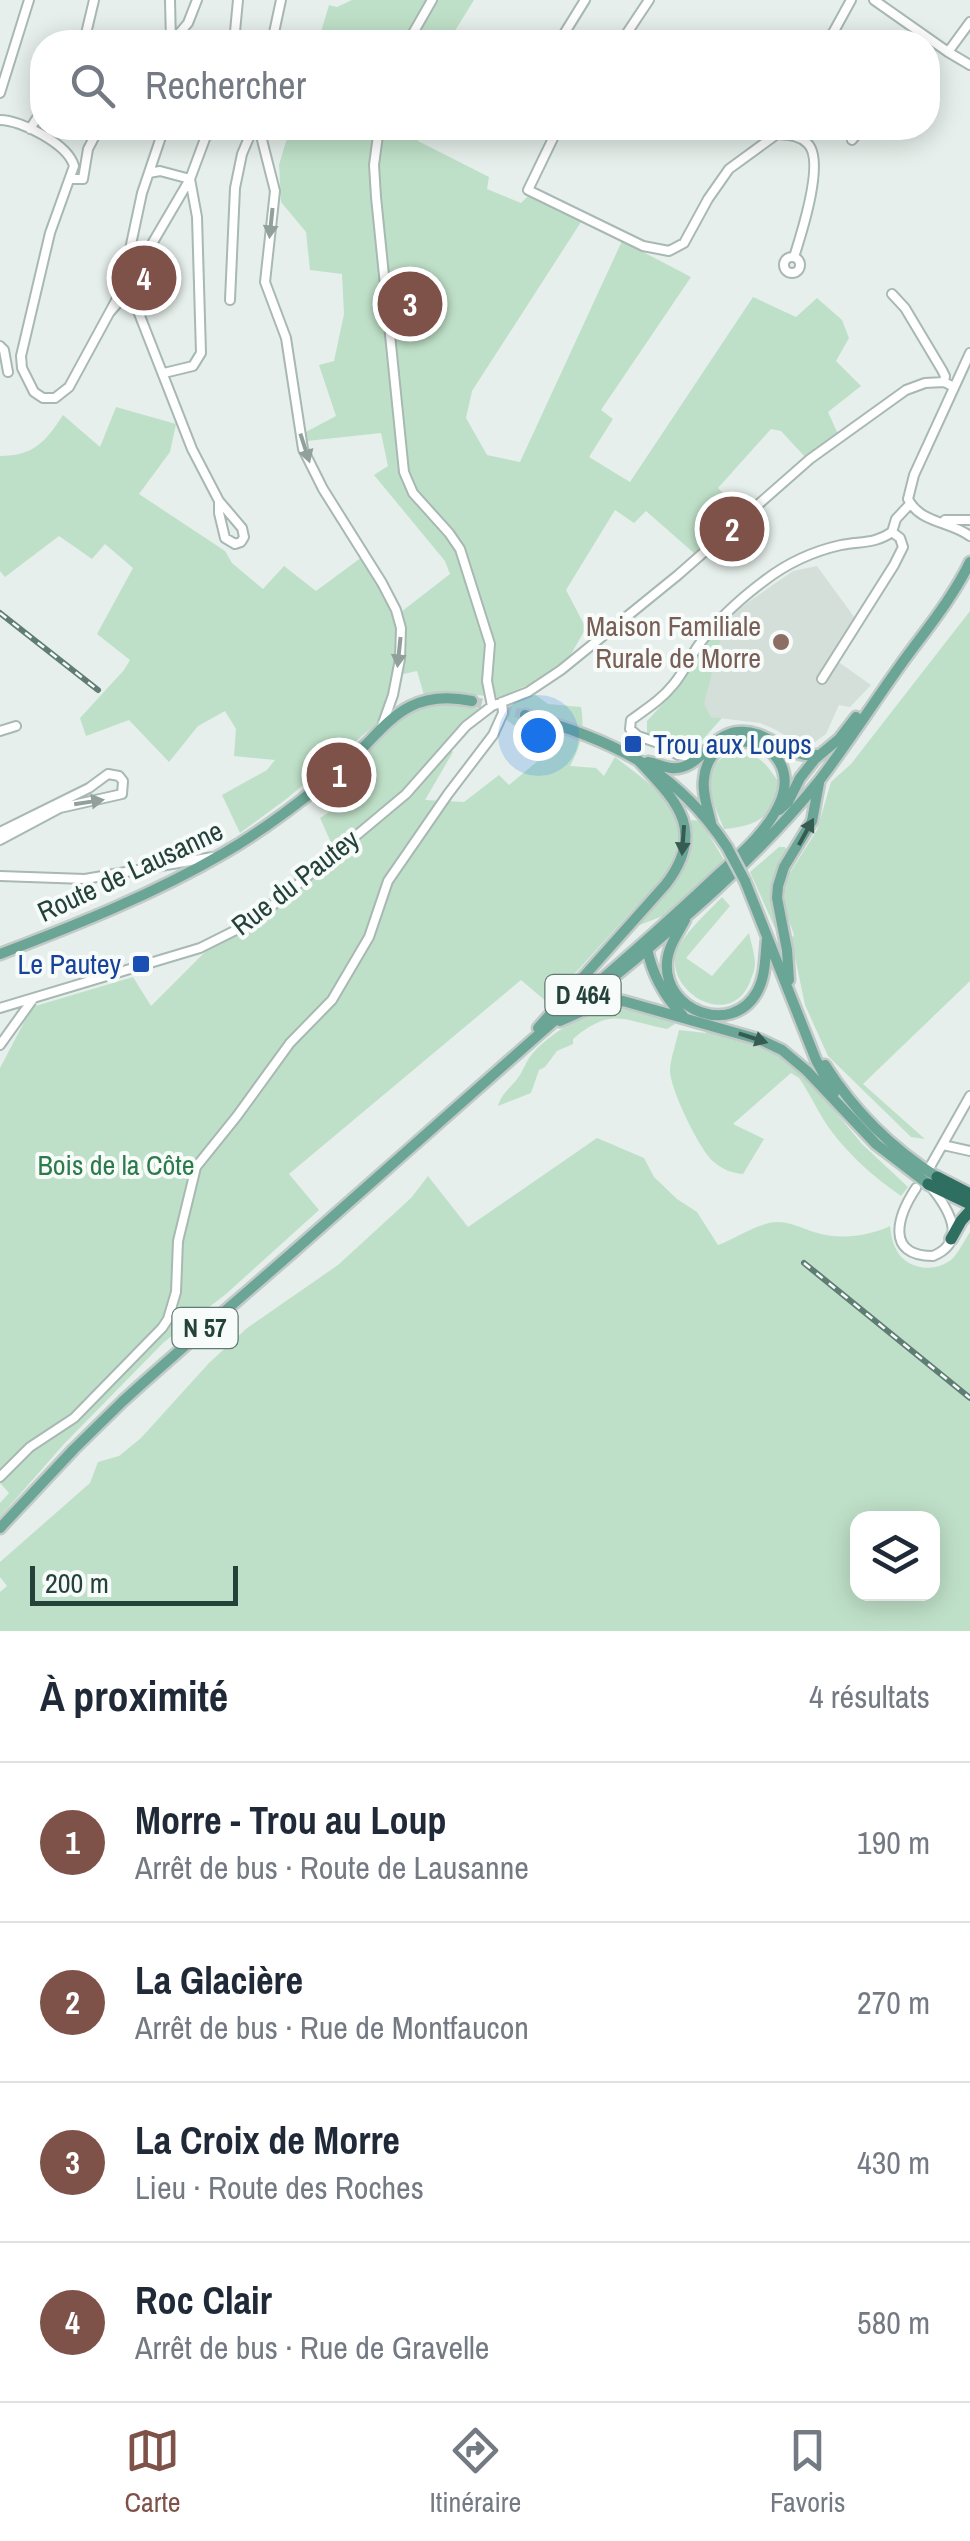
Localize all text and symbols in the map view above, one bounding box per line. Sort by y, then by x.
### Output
search box [30,30,940,140]
icon: search [65,58,120,113]
text: Rechercher [145,60,306,111]
one-way arrow [263,207,279,239]
pin: 4 [112,240,176,316]
pin: 3 [378,266,442,342]
one-way arrow [299,433,314,463]
pin: 2 [700,492,764,566]
place label: Maison Familiale Rurale de Morre [586,607,761,677]
marker: Maison Familiale Rurale de Morre [770,631,792,653]
one-way arrow [391,637,407,669]
your location [513,710,564,761]
place label: Trou aux Loups [653,725,812,763]
marker: Trou aux Loups [622,733,644,755]
pin: 1 [306,738,372,812]
one-way arrow [74,794,105,809]
street label: Route de Lausanne [31,811,229,931]
one-way arrow [796,818,814,846]
street label: Rue du Pautey [223,820,367,944]
one-way arrow [675,824,691,856]
place label: Le Pautey [18,945,122,983]
marker: Le Pautey [130,953,152,975]
road number: D 464 [546,975,620,1015]
one-way arrow [739,1032,769,1047]
park label: Bois de la Côte [38,1146,195,1184]
road number: N 57 [172,1308,238,1348]
map controls [850,1511,940,1601]
button: layers [850,1511,940,1601]
scale bar [30,1561,238,1606]
text: 200 m [45,1564,109,1602]
text: À proximité [40,1668,228,1724]
text: 4 résultats [809,1675,930,1718]
text: Morre - Trou au Loup [135,1795,447,1846]
text: 1 [65,1821,80,1864]
text: 190 m [857,1821,930,1864]
text: Arrêt de bus · Route de Lausanne [135,1846,529,1889]
text: La Glacière [135,1955,303,2006]
text: 2 [65,1981,80,2024]
text: 270 m [857,1981,930,2024]
text: Arrêt de bus · Rue de Montfaucon [135,2006,529,2049]
text: La Croix de Morre [135,2115,400,2166]
text: 3 [65,2141,80,2184]
text: 430 m [857,2141,930,2184]
text: Lieu · Route des Roches [135,2166,424,2209]
text: Roc Clair [135,2275,272,2326]
text: 4 [65,2301,80,2344]
text: 580 m [857,2301,930,2344]
text: Arrêt de bus · Rue de Gravelle [135,2326,489,2369]
tab: Carte [124,2423,181,2521]
tab: Itinéraire [429,2423,521,2521]
tab: Favoris [770,2423,846,2521]

